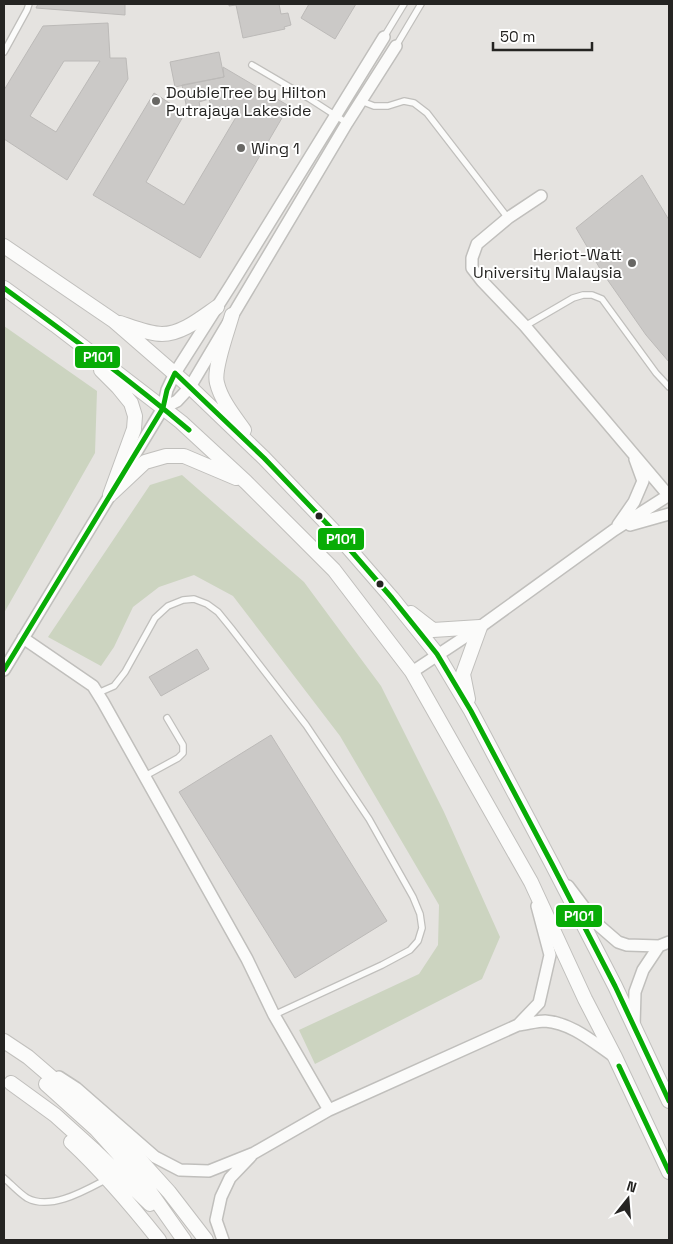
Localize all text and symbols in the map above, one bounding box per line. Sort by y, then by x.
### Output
scale bar [493,20,592,52]
text: 50 m [500,27,535,46]
place label: DoubleTree by Hilton Putrajaya Lakeside [166,82,326,121]
marker: DoubleTree by Hilton Putrajaya Lakeside [150,95,162,107]
place label: Wing 1 [251,138,300,159]
marker: Wing 1 [235,142,247,154]
place label: Heriot-Watt University Malaysia [473,244,622,283]
marker: Heriot-Watt University Malaysia [626,257,638,269]
line badge: P101 [74,345,121,369]
text: P101 [83,348,113,366]
unlabelled marker [314,511,324,521]
line badge: P101 [317,527,365,551]
text: P101 [326,530,356,548]
unlabelled marker [375,579,385,589]
line badge: P101 [555,904,603,928]
text: P101 [564,907,594,925]
north arrow [603,1174,653,1224]
text: N [625,1177,639,1197]

